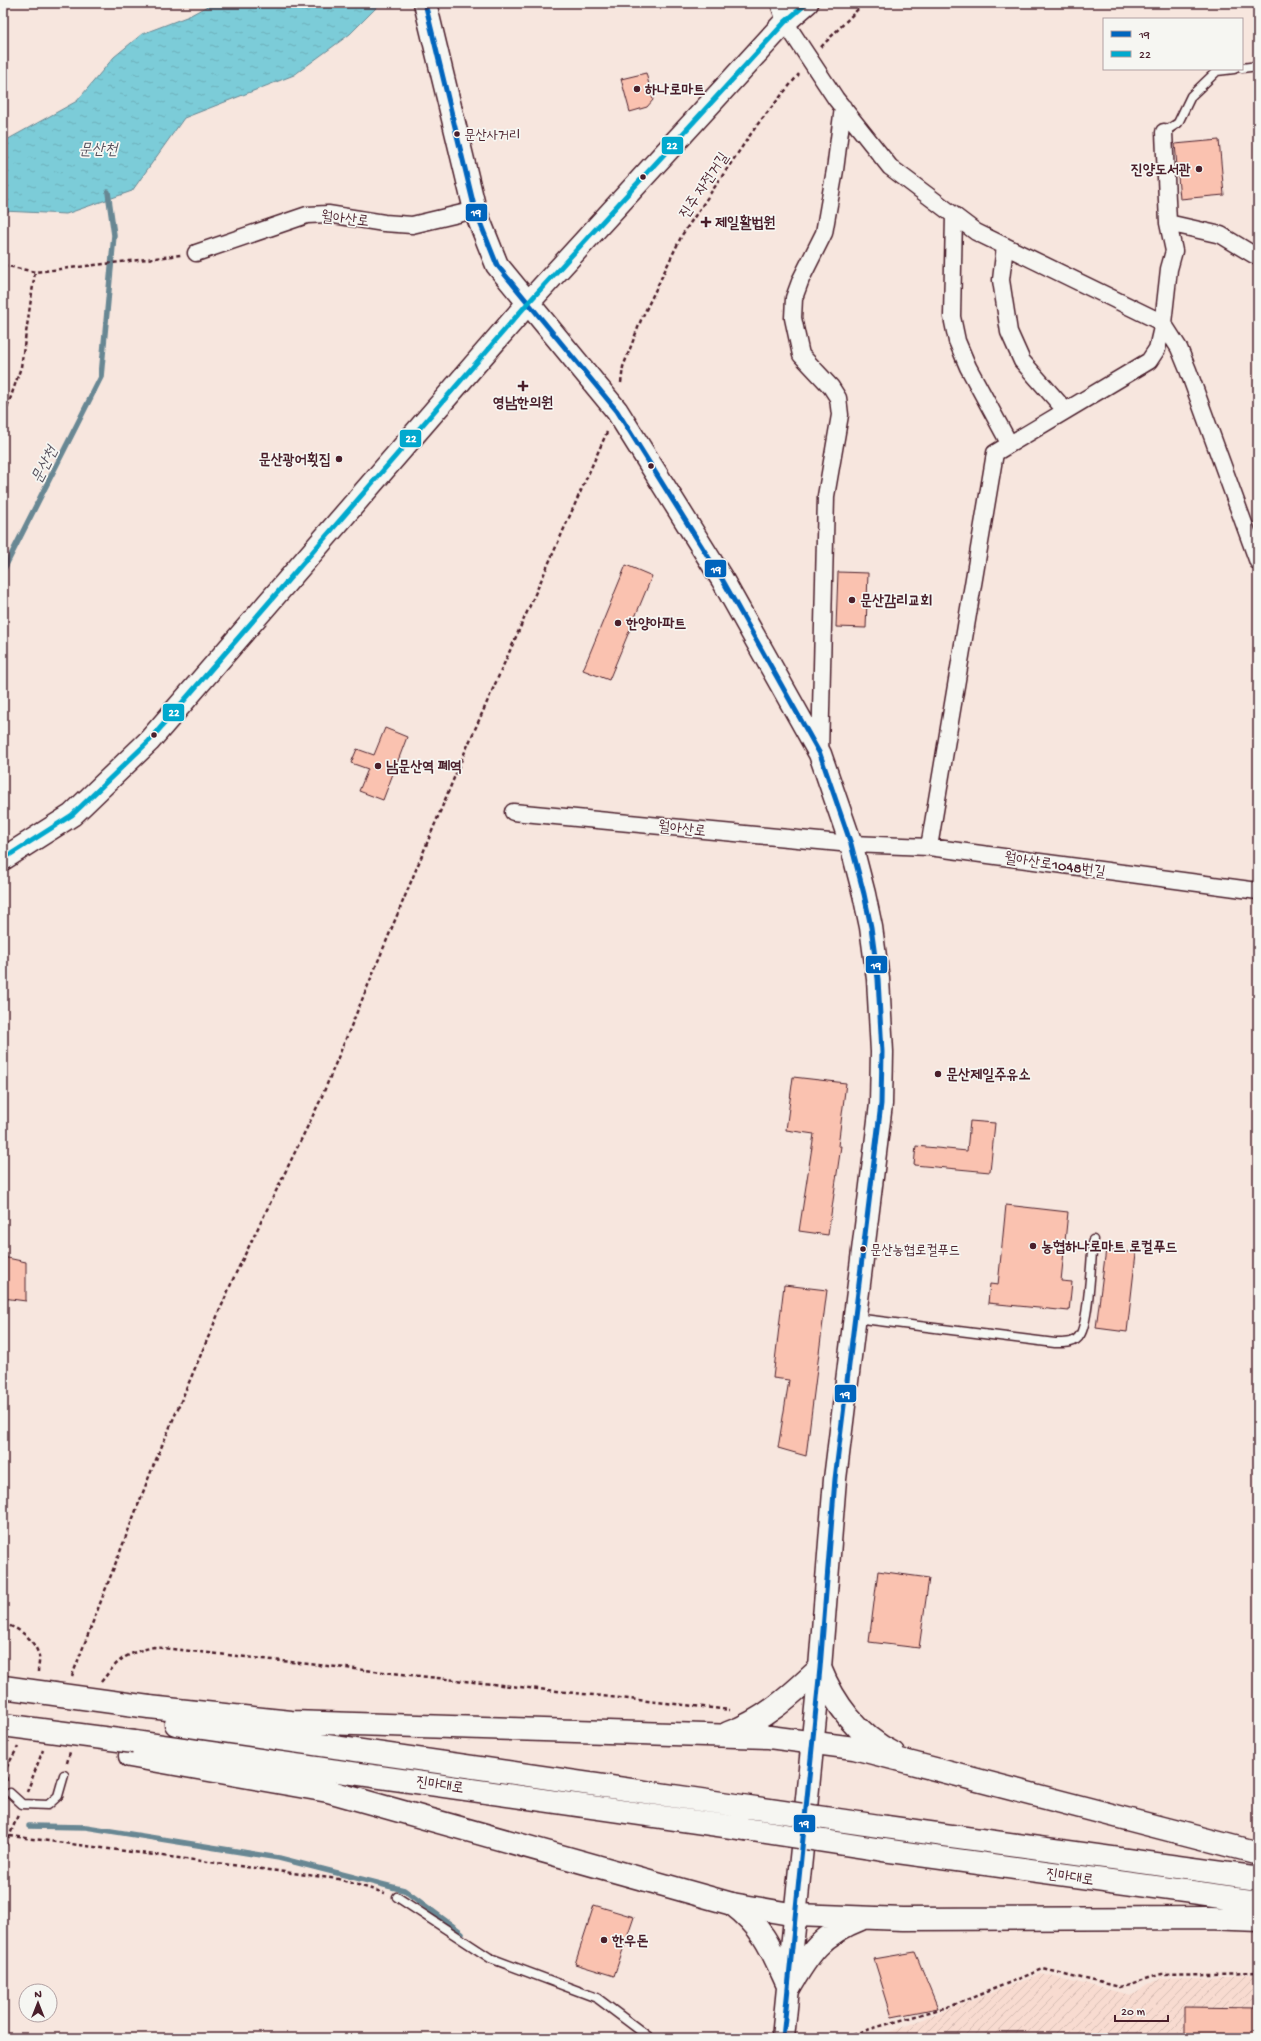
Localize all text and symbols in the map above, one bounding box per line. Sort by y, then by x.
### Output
legend [1103,18,1243,70]
text: 19 [1138,29,1150,43]
text: 22 [1139,49,1151,63]
place label: 하나로마트 [645,82,705,100]
marker: 하나로마트 [632,84,642,94]
place label: 문산사거리 [464,128,520,145]
marker: 문산사거리 [452,129,462,139]
line badge: 22 [661,136,684,155]
text: 22 [667,141,678,153]
water label: 문산천 [79,142,119,161]
street label: 진주 자전거길 [676,150,733,223]
place label: 진양도서관 [1131,162,1191,180]
marker: 진양도서관 [1194,164,1204,174]
unlabelled marker [638,172,648,182]
line badge: 19 [465,203,488,222]
text: 19 [470,208,481,220]
street label: 월아산로 [320,209,370,231]
place label: 제일활법원 [715,214,775,233]
marker: 제일활법원 [700,216,712,228]
marker: 영남한의원 [517,380,529,392]
place label: 영남한의원 [493,395,553,413]
line badge: 22 [399,429,422,448]
text: 22 [406,434,417,446]
water label: 문산천 [29,442,64,487]
place label: 문산광어횟집 [259,451,331,470]
marker: 문산광어횟집 [334,454,344,464]
unlabelled marker [646,461,656,471]
line badge: 19 [704,559,727,578]
text: 19 [710,565,721,577]
place label: 문산감리교회 [860,593,932,611]
marker: 문산감리교회 [847,595,857,605]
place label: 한양아파트 [625,616,686,634]
marker: 한양아파트 [613,618,623,628]
line badge: 22 [162,703,185,722]
text: 22 [169,708,180,720]
unlabelled marker [149,730,159,740]
place label: 남문산역 폐역 [386,759,462,777]
marker: 남문산역 폐역 [373,761,383,771]
street label: 월아산로 [657,819,707,841]
street label: 월아산로1048번길 [1003,850,1107,882]
line badge: 19 [865,955,888,974]
text: 19 [870,961,881,973]
place label: 문산제일주유소 [946,1067,1031,1085]
marker: 문산제일주유소 [933,1069,943,1079]
place label: 농협하나로마트 로컬푸드 [1041,1239,1177,1257]
marker: 농협하나로마트 로컬푸드 [1028,1241,1038,1251]
place label: 문산농협로컬푸드 [870,1243,960,1260]
marker: 문산농협로컬푸드 [858,1244,868,1254]
line badge: 19 [834,1384,857,1403]
text: 19 [839,1390,850,1402]
street label: 진마대로 [415,1774,465,1798]
line badge: 19 [793,1814,816,1833]
text: 19 [798,1819,809,1831]
street label: 진마대로 [1045,1866,1095,1890]
place label: 한우돈 [611,1933,648,1951]
marker: 한우돈 [599,1935,609,1945]
north arrow [18,1983,58,2023]
text: N [34,1989,42,2001]
scale bar [1115,1997,1168,2023]
text: 20 m [1121,2006,1146,2020]

